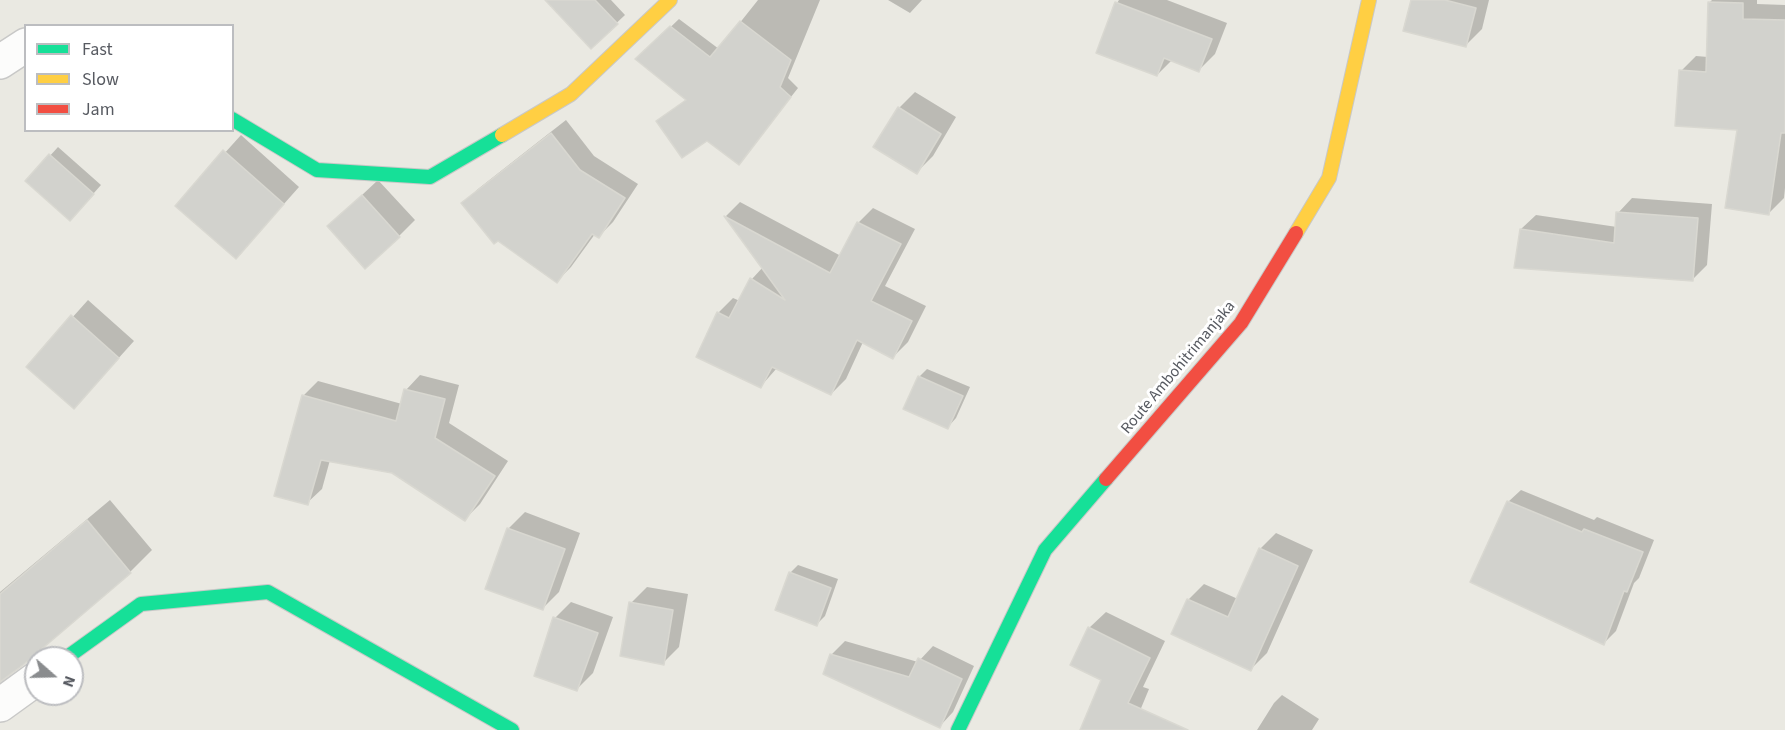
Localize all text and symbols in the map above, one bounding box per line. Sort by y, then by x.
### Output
legend [24,24,234,132]
text: Fast [82,37,113,62]
text: Slow [82,67,119,92]
text: Jam [82,97,115,122]
street label: Route Ambohitrimanjaka [1118,298,1240,438]
north arrow [24,646,84,706]
text: N [57,673,81,690]

